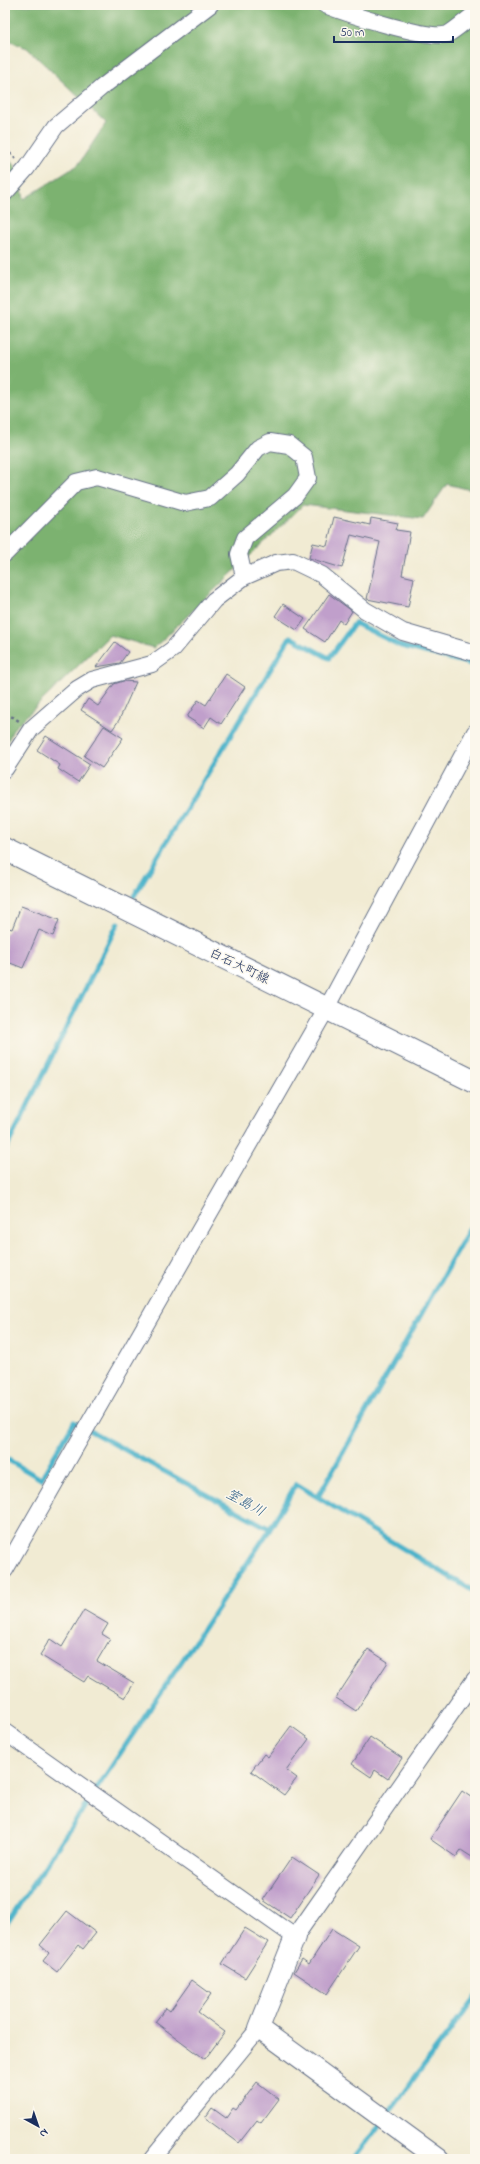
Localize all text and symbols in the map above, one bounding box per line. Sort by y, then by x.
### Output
scale bar [334,18,453,44]
text: 50 m [340,24,364,42]
street label: 白石大町線 [206,944,274,990]
water label: 室島川 [222,1484,269,1523]
north arrow [18,2106,58,2146]
text: N [36,2124,52,2141]

